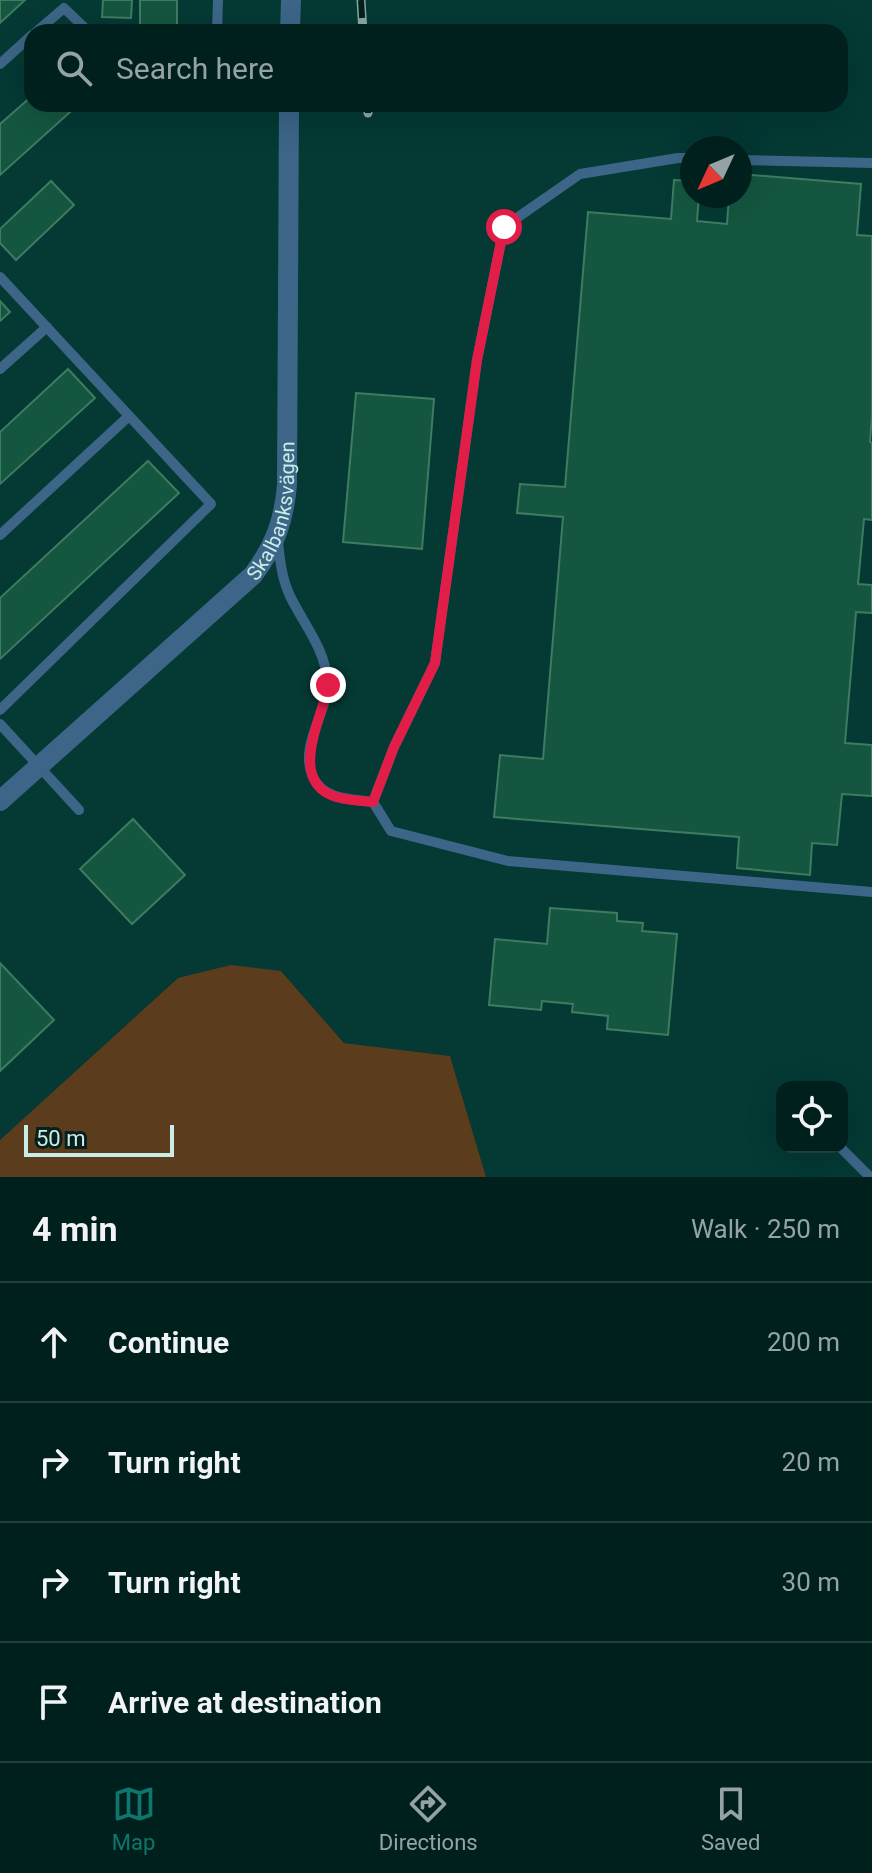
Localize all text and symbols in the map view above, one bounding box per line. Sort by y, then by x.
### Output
search box [24,24,848,112]
icon: search [52,46,96,90]
text: Search here [116,51,274,86]
north arrow [680,136,752,208]
route start [486,209,522,245]
street label: Skalbanksvägen [241,441,299,585]
route end [310,667,346,703]
map controls [776,1081,848,1153]
button: locate [776,1081,848,1153]
scale bar [24,1121,174,1157]
text: 50 m [36,1126,85,1151]
text: 4 min [32,1209,117,1249]
text: Walk · 250 m [691,1214,840,1244]
icon: ahead [32,1320,76,1364]
text: Continue [108,1325,229,1360]
text: 200 m [767,1327,840,1357]
icon: right [32,1440,76,1484]
text: Turn right [108,1445,241,1480]
text: 20 m [782,1447,840,1477]
icon: right [32,1560,76,1604]
text: Turn right [108,1565,241,1600]
text: 30 m [782,1567,840,1597]
icon: arrive [32,1680,76,1724]
text: Arrive at destination [108,1685,382,1720]
tab: Map [112,1782,156,1855]
tab: Directions [379,1782,478,1855]
tab: Saved [701,1782,760,1855]

